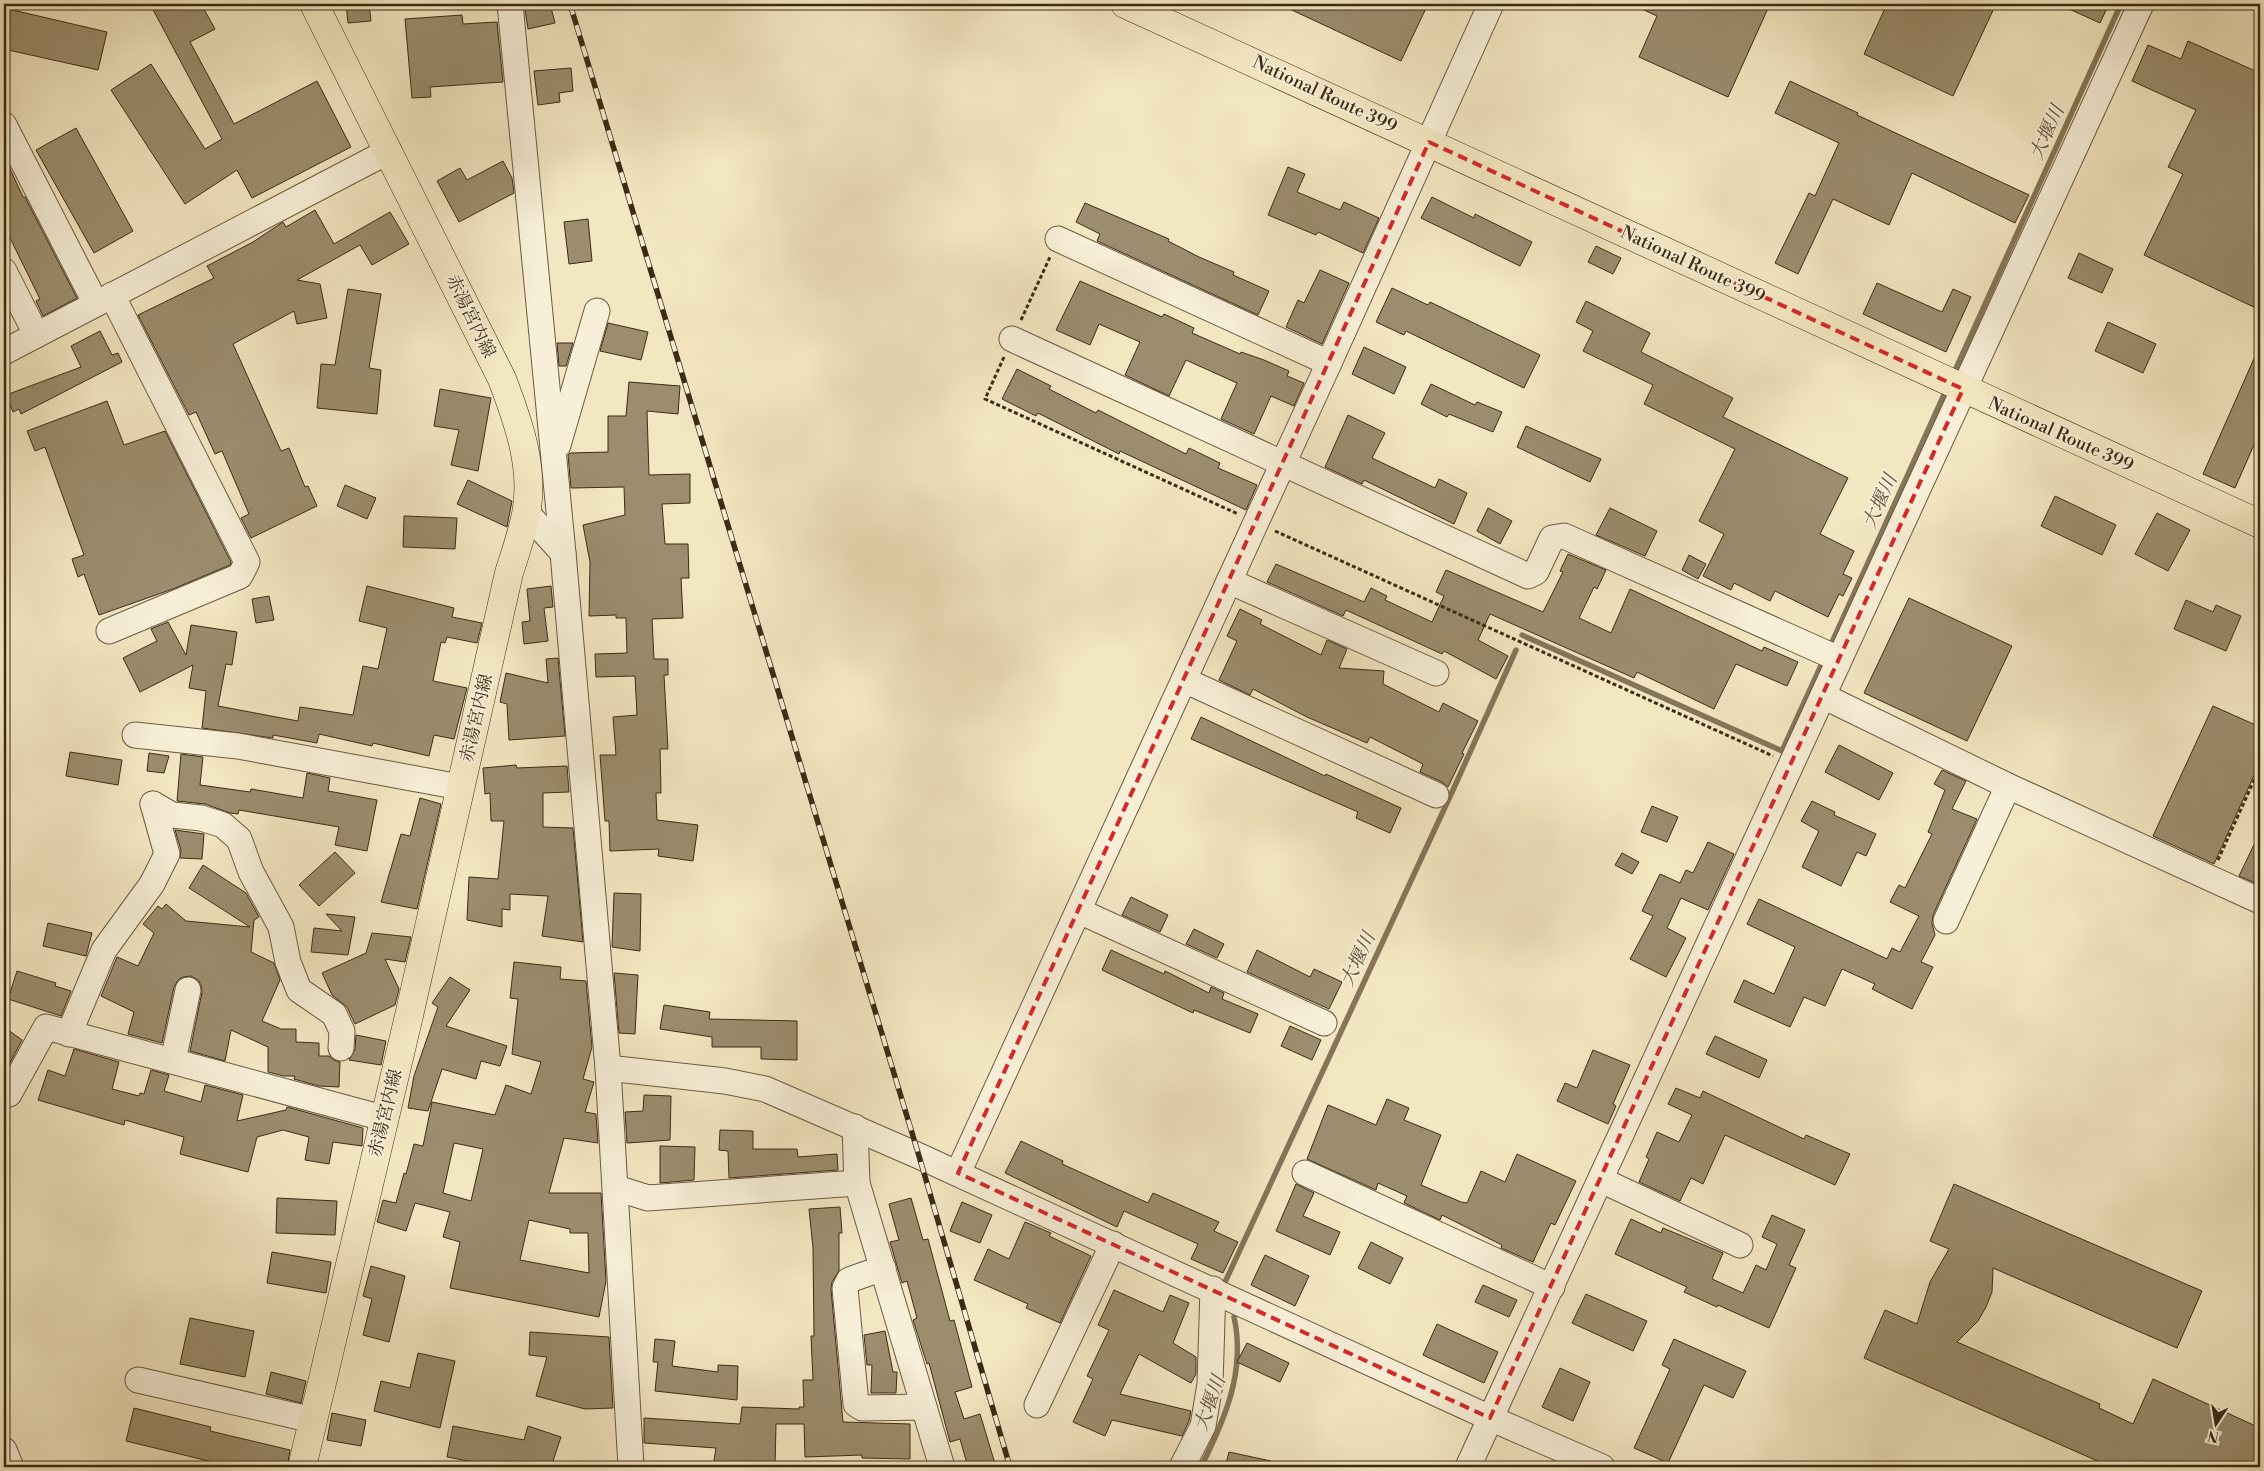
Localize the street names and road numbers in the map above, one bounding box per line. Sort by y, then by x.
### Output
street label: National Route 399 [1249,51,1401,138]
street label: National Route 399 [1617,221,1769,308]
street label: 赤湯宮内線 [440,271,501,362]
street label: National Route 399 [1984,392,2137,477]
street label: 赤湯宮内線 [455,672,498,765]
street label: 赤湯宮内線 [363,1067,408,1160]

